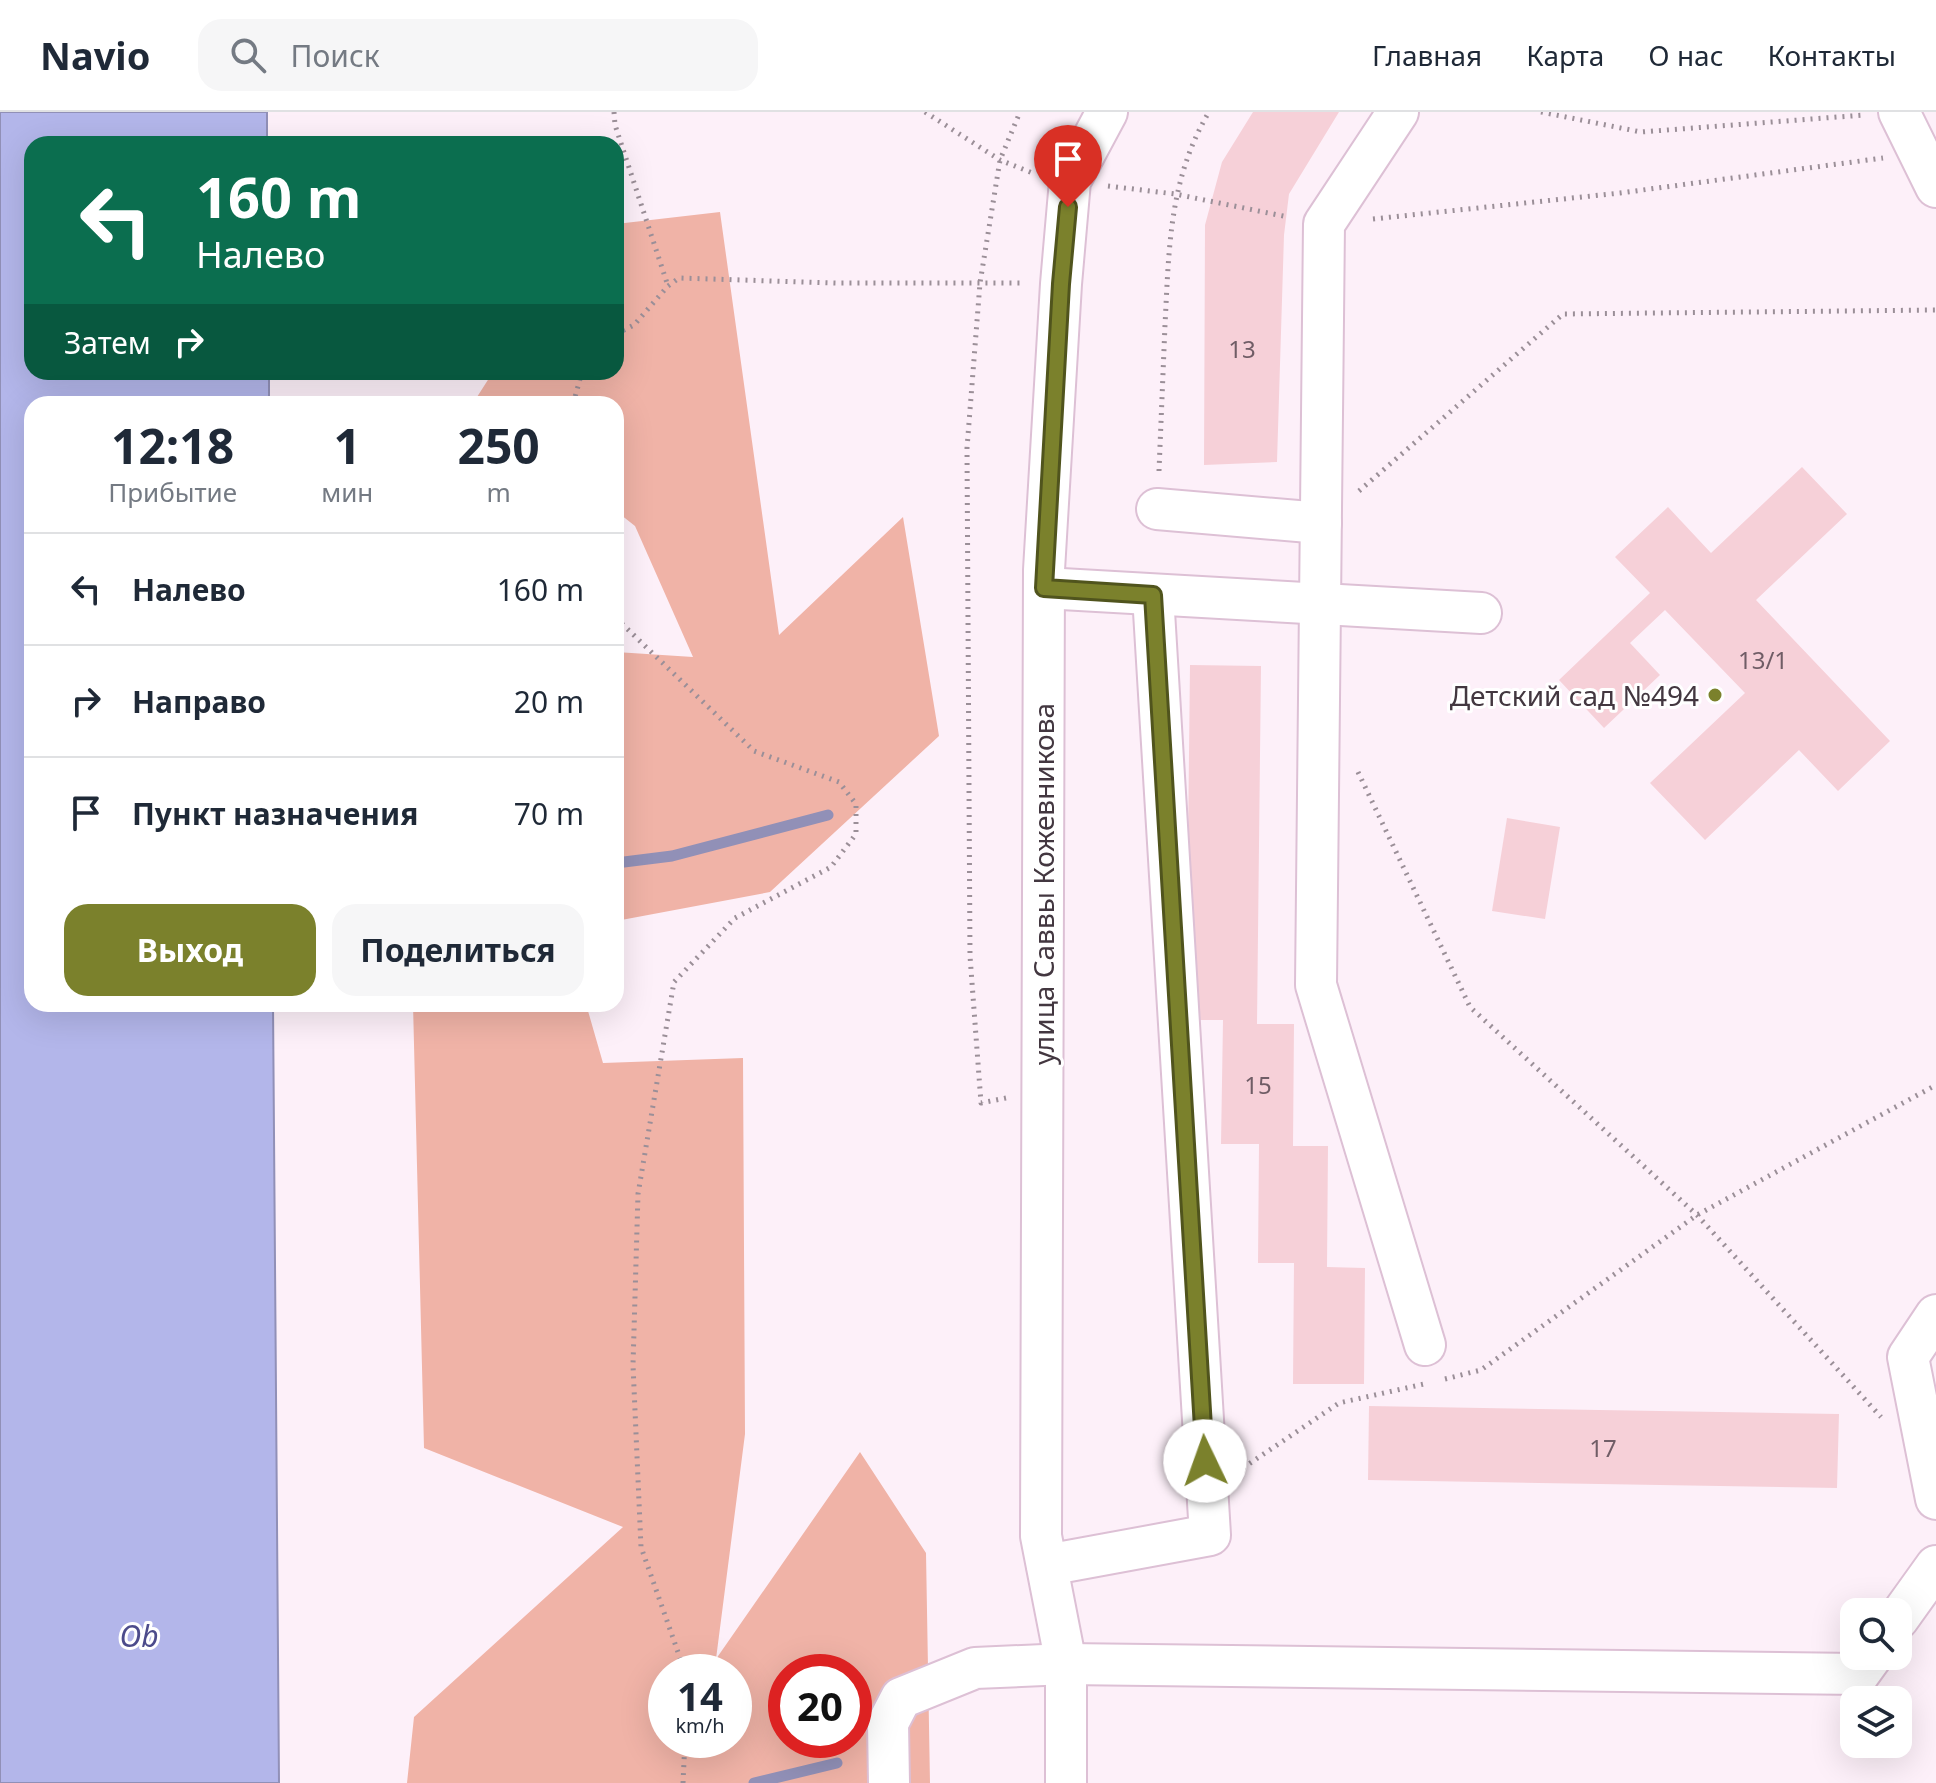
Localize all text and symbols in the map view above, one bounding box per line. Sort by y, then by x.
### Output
search box [198,19,758,91]
text: Navio [40,29,150,81]
icon: search [226,33,270,77]
text: Поиск [290,35,380,76]
text: Главная [1372,36,1482,74]
text: Карта [1526,36,1604,74]
text: О нас [1648,36,1724,74]
text: Контакты [1768,36,1896,74]
pin [1034,125,1102,207]
icon: arrive [1046,137,1090,181]
text: 160 m [196,158,361,234]
icon: left [64,168,168,272]
text: Налево [196,230,325,279]
icon: right [167,320,211,364]
text: Затем [64,322,151,363]
house number: 13 [1228,332,1256,365]
text: 12:18 [111,413,234,478]
text: 1 [333,413,361,478]
text: 250 [457,413,540,478]
text: Прибытие [108,474,237,510]
text: мин [321,474,373,510]
text: m [486,474,511,510]
icon: left [64,567,108,611]
text: Налево [132,569,246,610]
text: 160 m [497,569,584,610]
house number: 13/1 [1738,643,1788,676]
place label: Детский сад №494 [1450,676,1699,714]
icon: right [64,679,108,723]
text: Направо [132,681,266,722]
text: 20 m [514,681,584,722]
marker: Детский сад №494 [1706,686,1724,704]
street label: улица Саввы Кожевникова [1024,703,1062,1065]
icon: arrive [64,791,108,835]
text: Пункт назначения [132,793,418,834]
text: 70 m [514,793,584,834]
button: Выход [64,904,316,996]
button: Поделиться [332,904,584,996]
house number: 15 [1244,1068,1272,1101]
position arrow [1163,1419,1247,1503]
house number: 17 [1589,1431,1617,1464]
map controls [1840,1598,1912,1758]
button: search [1840,1598,1912,1670]
water label: Ob [120,1615,159,1656]
speed limit sign: 20 [768,1654,872,1758]
text: 14 [677,1668,723,1723]
button: layers [1840,1686,1912,1758]
text: km/h [675,1712,725,1739]

